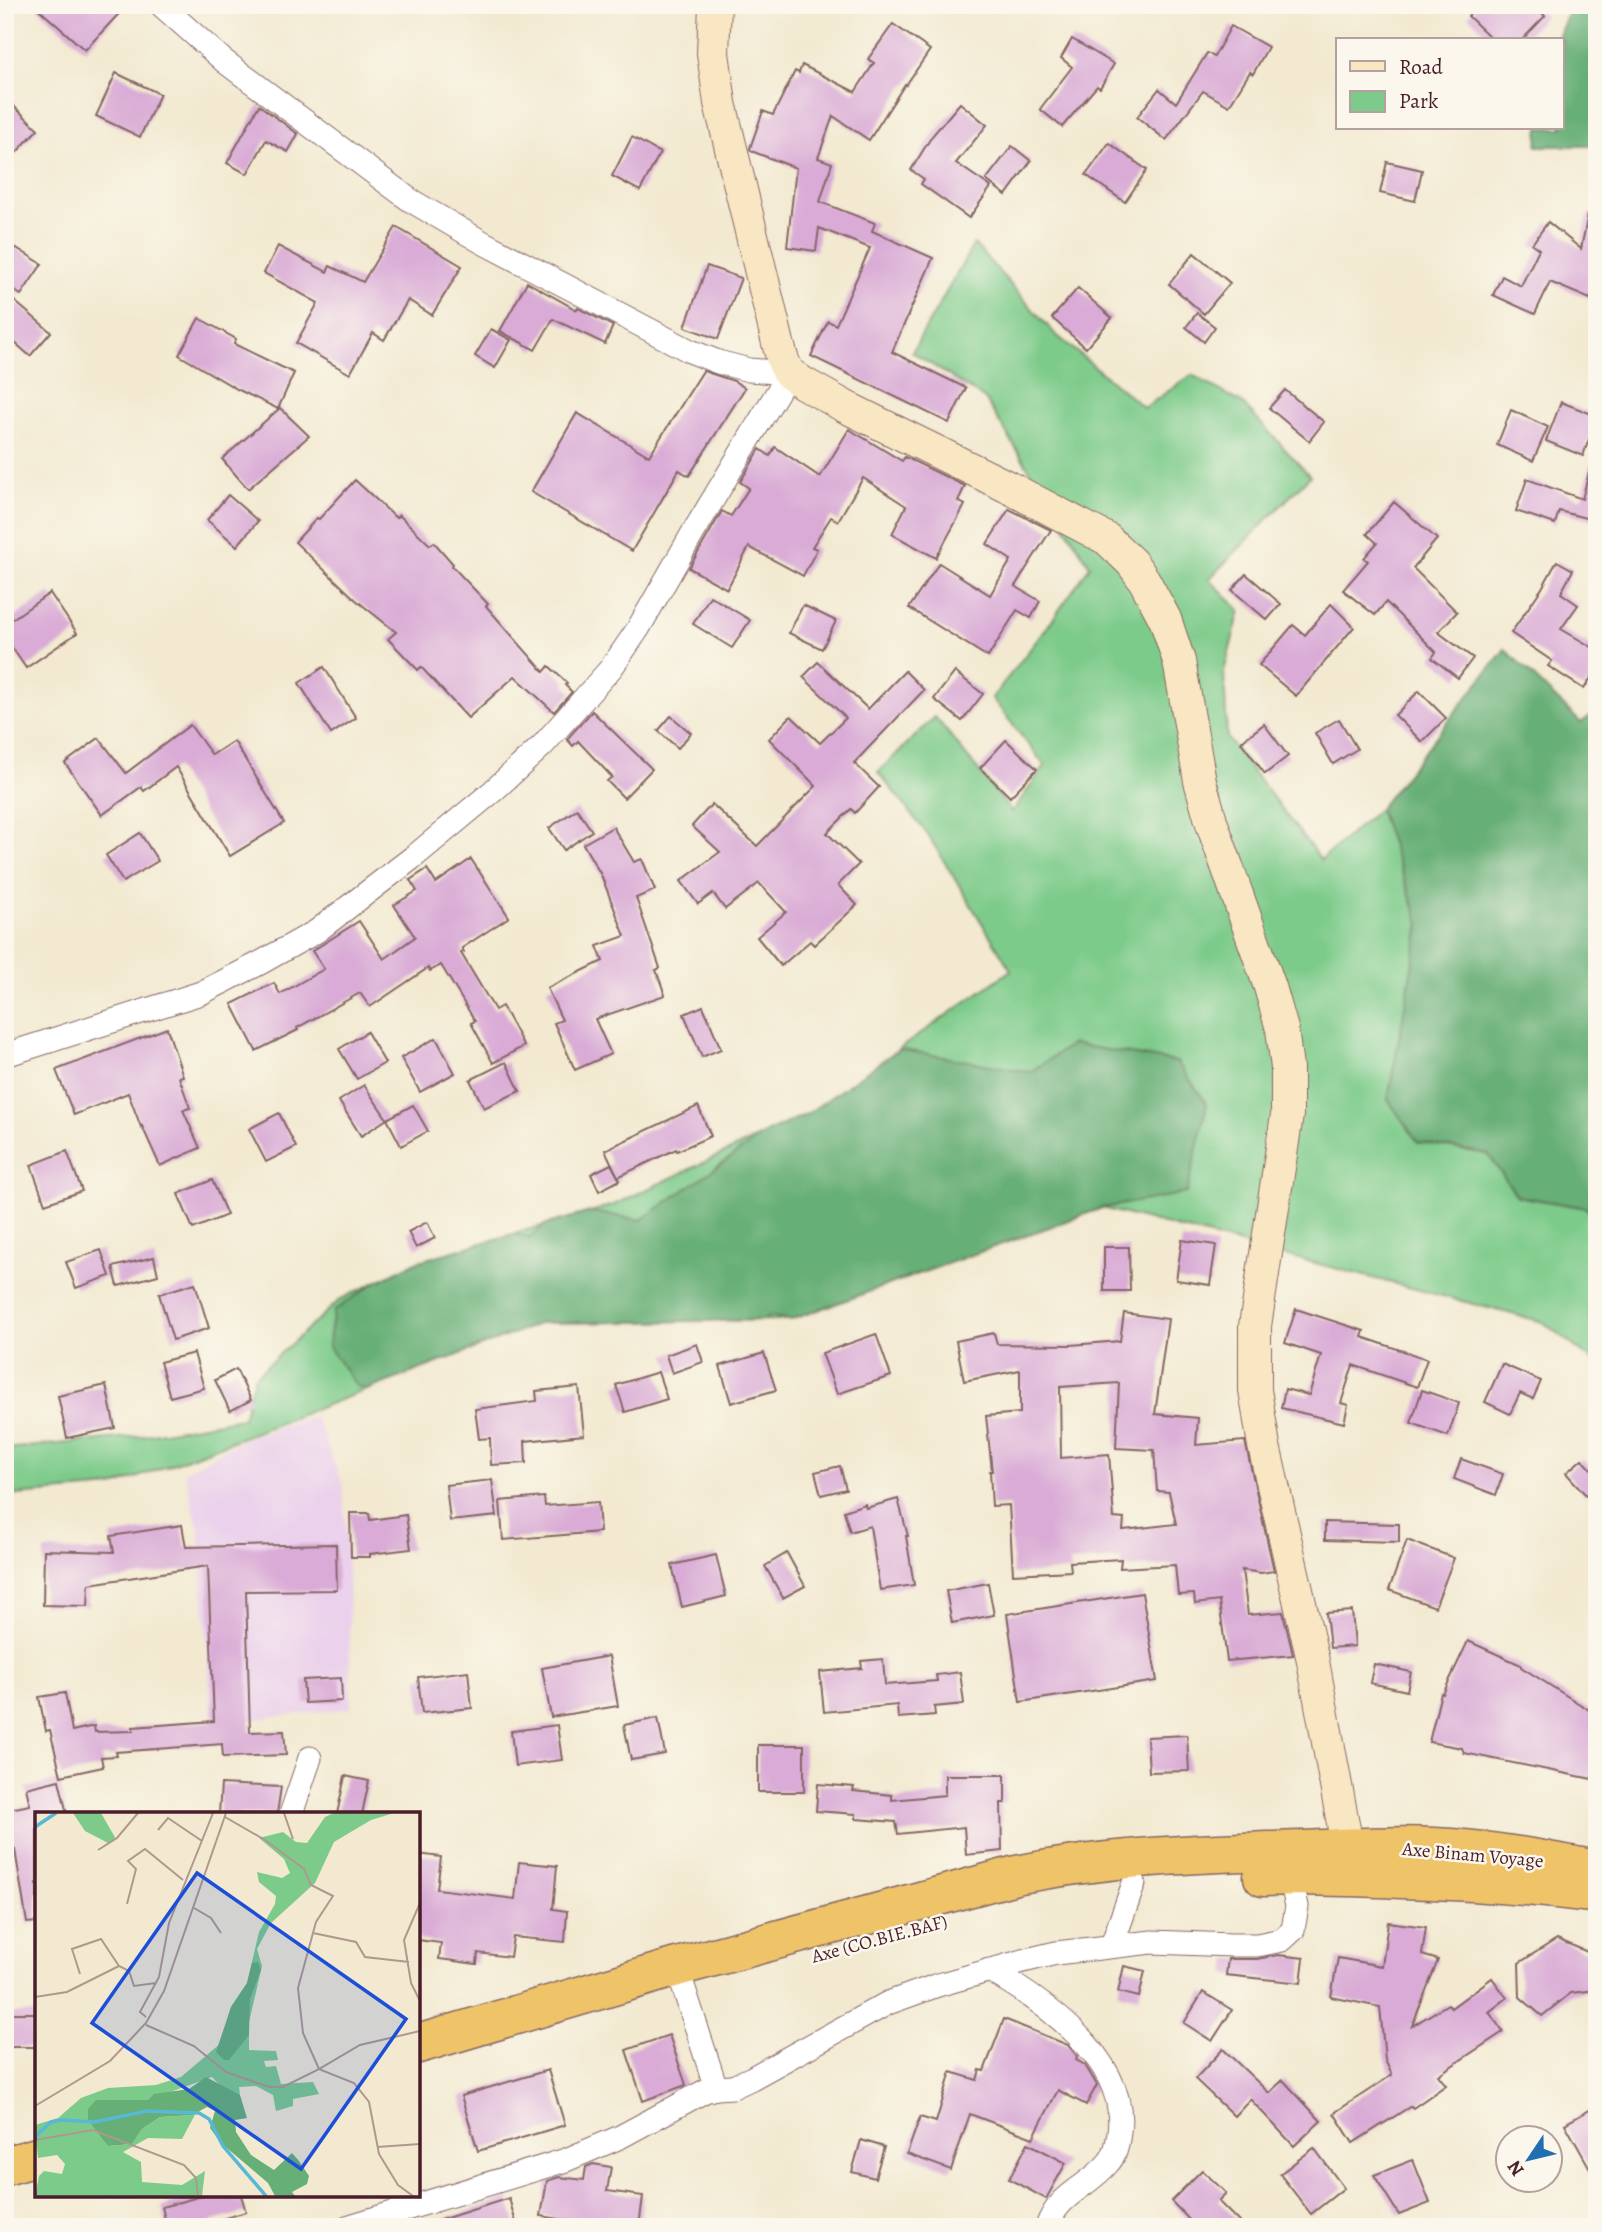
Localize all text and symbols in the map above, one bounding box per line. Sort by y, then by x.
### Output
legend [1336,38,1564,130]
text: Road [1399,53,1443,81]
text: Park [1399,87,1439,115]
inset map [35,1812,420,2197]
street label: Axe Binam Voyage [1400,1836,1545,1874]
street label: Axe (CO.BIE.BAF) [808,1908,950,1970]
north arrow [1494,2124,1564,2194]
text: N [1501,2155,1531,2181]

